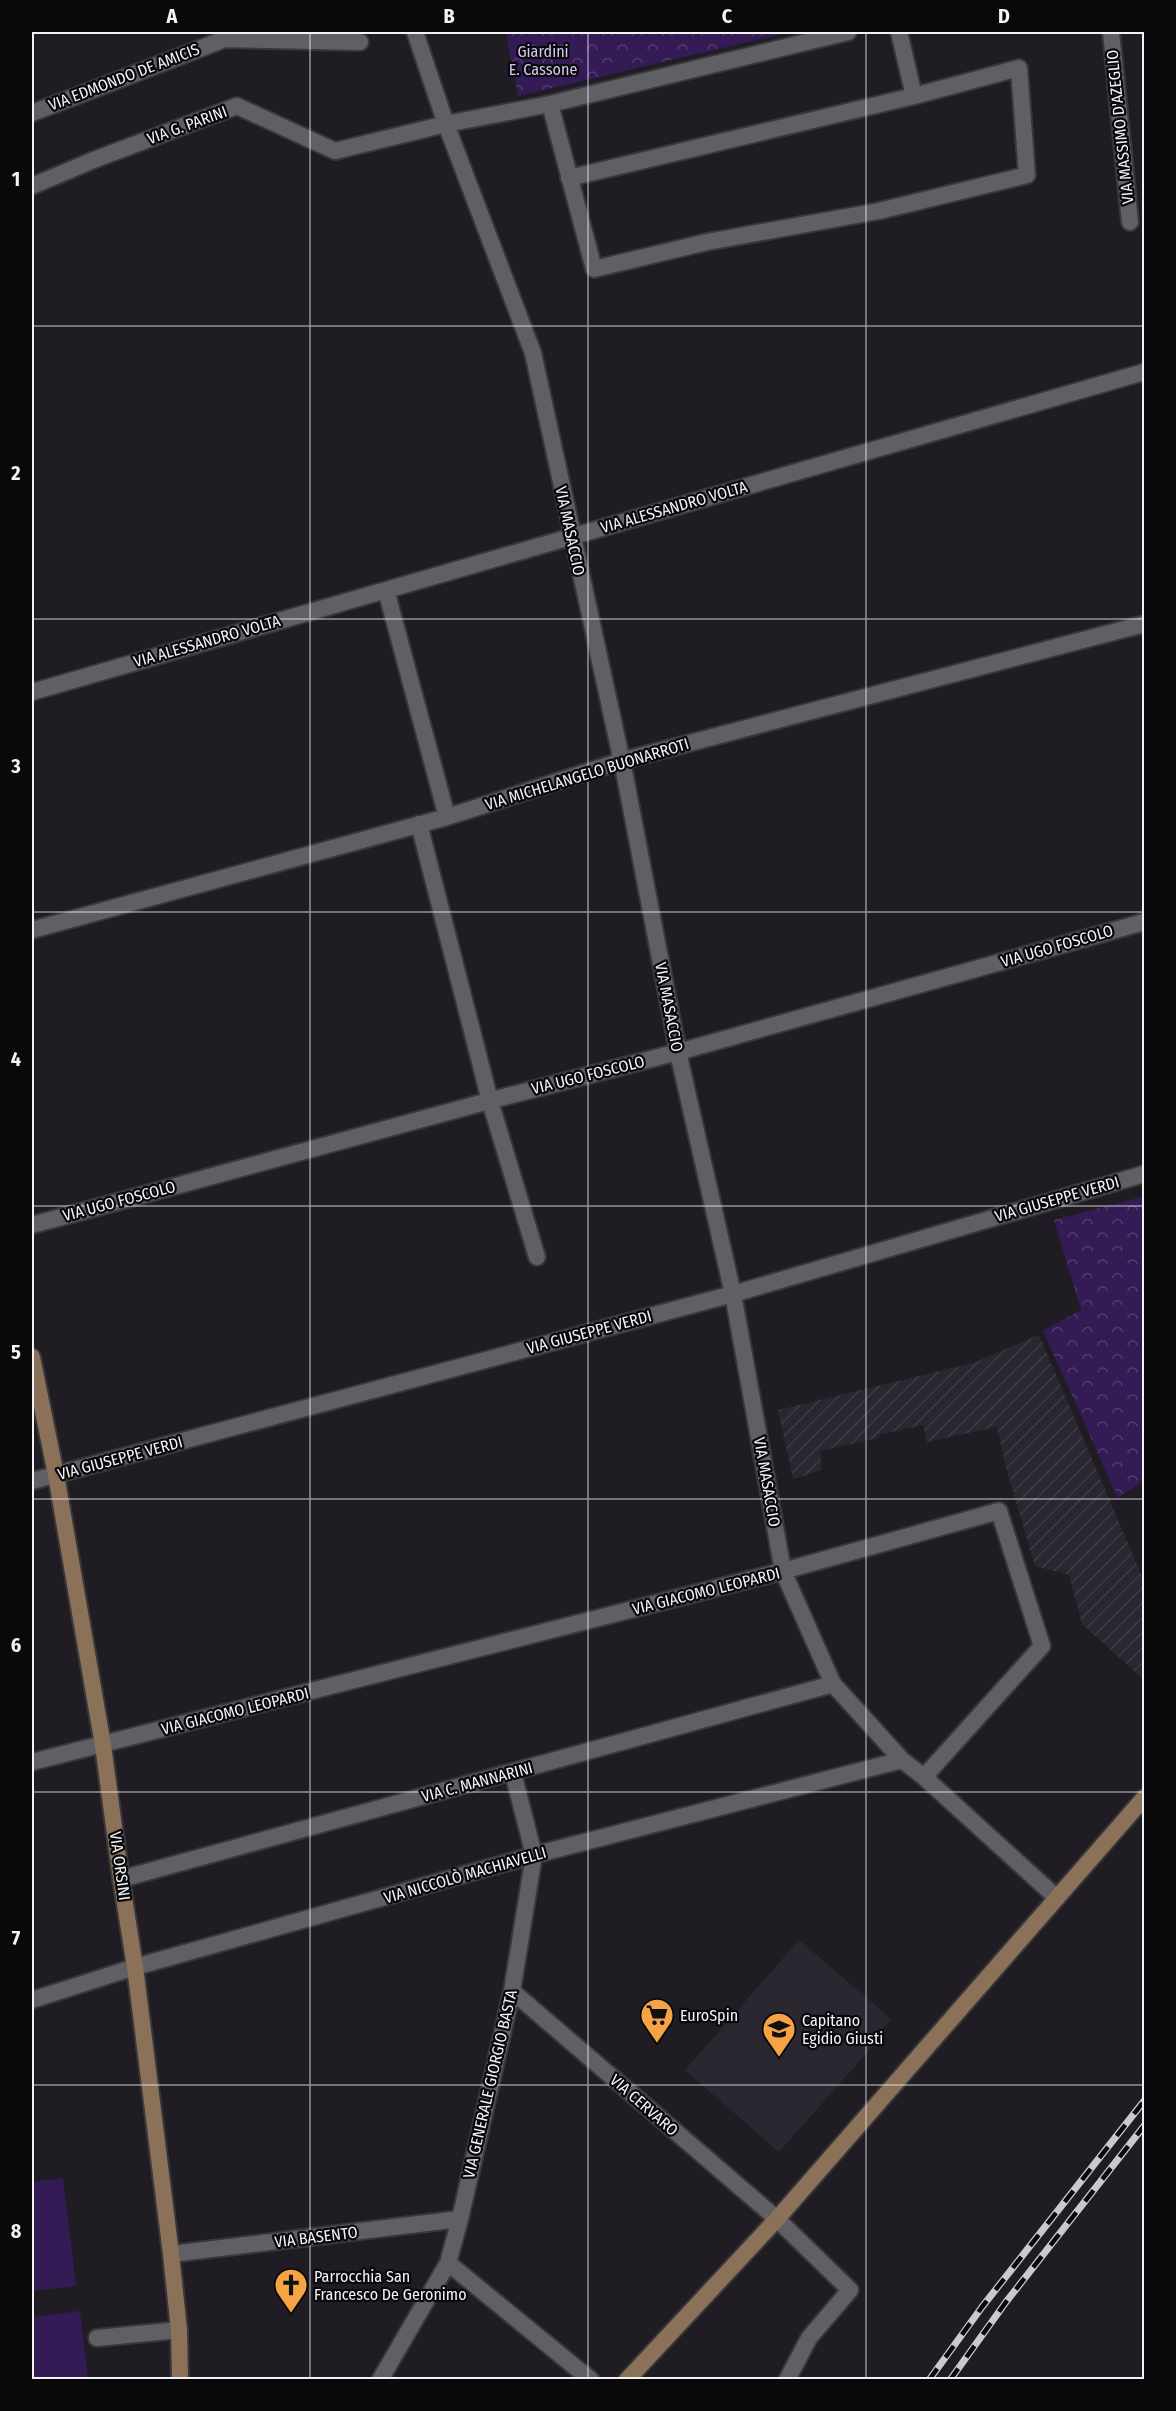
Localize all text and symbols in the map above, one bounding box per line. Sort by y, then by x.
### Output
text: A [166,4,179,28]
text: B [443,4,455,28]
text: C [722,4,733,28]
text: D [998,4,1010,28]
street label: VIA EDMONDO DE AMICIS [46,39,202,115]
park label: Giardini E. Cassone [509,42,577,79]
street label: VIA MASSIMO D'AZEGLIO [1102,49,1138,205]
street label: VIA G. PARINI [145,102,229,148]
text: 1 [12,167,20,191]
text: 2 [10,461,21,485]
street label: VIA ALESSANDRO VOLTA [598,477,750,537]
street label: VIA MASACCIO [551,485,589,577]
street label: VIA ALESSANDRO VOLTA [131,611,283,671]
street label: VIA MICHELANGELO BUONARROTI [483,734,691,814]
text: 3 [10,754,21,778]
street label: VIA UGO FOSCOLO [999,921,1115,971]
street label: VIA MASACCIO [651,961,687,1053]
text: 4 [11,1047,21,1071]
street label: VIA UGO FOSCOLO [529,1052,647,1098]
street label: VIA GIUSEPPE VERDI [993,1172,1121,1226]
street label: VIA UGO FOSCOLO [61,1177,177,1225]
street label: VIA GIUSEPPE VERDI [524,1306,654,1358]
text: 5 [11,1340,21,1364]
street label: VIA GIUSEPPE VERDI [55,1432,185,1484]
street label: VIA MASACCIO [750,1436,784,1528]
street label: VIA GIACOMO LEOPARDI [630,1563,782,1619]
text: 6 [11,1633,21,1657]
street label: VIA GIACOMO LEOPARDI [159,1683,311,1739]
street label: VIA C. MANNARINI [419,1758,535,1806]
street label: VIA ORSINI [106,1830,134,1902]
street label: VIA NICCOLÒ MACHIAVELLI [382,1843,548,1907]
text: 7 [12,1926,21,1950]
street label: VIA GENERALE GIORGIO BASTA [459,1987,521,2180]
supermarket icon: EuroSpin [639,1997,675,2044]
place label: EuroSpin [680,2006,738,2025]
school or university icon: Capitano Egidio Giusti [761,2011,797,2058]
place label: Capitano Egidio Giusti [802,2011,883,2048]
street label: VIA CERVARO [606,2070,682,2140]
text: 8 [11,2219,22,2243]
street label: VIA BASENTO [273,2222,359,2252]
church icon: Parrocchia San Francesco De Geronimo [273,2267,309,2314]
place label: Parrocchia San Francesco De Geronimo [314,2267,467,2304]

